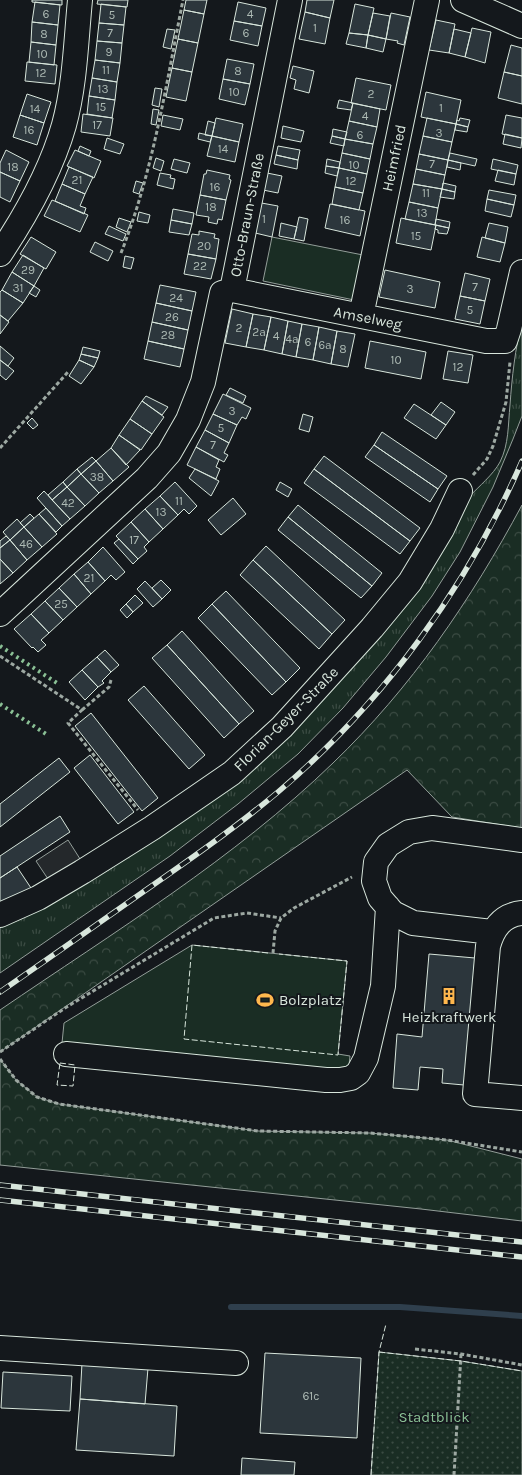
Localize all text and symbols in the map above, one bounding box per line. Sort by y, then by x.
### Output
house number: 6 [43,7,50,21]
house number: 4 [247,7,254,21]
house number: 5 [109,8,116,22]
house number: 1 [313,21,317,35]
house number: 7 [107,26,113,40]
house number: 6 [243,26,250,40]
house number: 8 [40,27,48,41]
house number: 9 [106,45,113,59]
house number: 10 [36,47,48,61]
house number: 11 [102,63,110,77]
house number: 8 [234,64,242,78]
house number: 12 [36,66,47,80]
house number: 13 [97,82,109,96]
house number: 10 [228,85,240,99]
house number: 2 [368,87,375,101]
house number: 15 [96,100,107,114]
house number: 1 [439,101,443,115]
house number: 14 [30,102,41,116]
house number: 4 [362,109,369,123]
house number: 17 [92,118,102,132]
house number: 16 [24,123,35,137]
street label: Heimfried [378,123,410,193]
house number: 3 [435,126,443,140]
house number: 6 [357,128,364,142]
house number: 14 [218,142,229,156]
street label: Otto-Braun-Straße [226,151,268,279]
house number: 7 [429,157,435,171]
house number: 10 [348,158,360,172]
house number: 18 [7,160,19,174]
house number: 21 [72,173,82,187]
house number: 12 [346,174,357,188]
house number: 16 [210,180,221,194]
house number: 11 [422,186,430,200]
house number: 18 [205,200,217,214]
house number: 13 [416,206,428,220]
house number: 1 [262,212,266,226]
house number: 16 [340,213,351,227]
house number: 15 [411,229,422,243]
house number: 20 [197,239,211,253]
house number: 22 [193,259,207,273]
house number: 29 [21,263,35,277]
house number: 7 [472,280,478,294]
house number: 31 [12,281,24,295]
house number: 3 [406,282,414,296]
house number: 24 [169,291,183,305]
street label: Amselweg [332,303,404,334]
house number: 5 [467,303,474,317]
house number: 26 [165,310,179,324]
house number: 2 [236,321,243,335]
house number: 2a [252,325,266,339]
house number: 28 [161,328,175,342]
house number: 4 [273,329,280,343]
house number: 4a [285,332,299,346]
house number: 6 [305,335,312,349]
house number: 6a [318,338,332,352]
house number: 8 [339,342,347,356]
house number: 10 [390,353,402,367]
house number: 12 [453,360,464,374]
house number: 3 [228,404,236,418]
house number: 5 [218,421,225,435]
house number: 7 [210,438,216,452]
house number: 38 [90,470,104,484]
house number: 11 [175,494,183,508]
house number: 42 [61,496,75,510]
house number: 13 [155,505,167,519]
house number: 17 [129,533,139,547]
house number: 46 [19,537,33,551]
house number: 21 [84,571,94,585]
house number: 25 [54,597,68,611]
street label: Florian-Geyer-Straße [230,663,342,775]
building icon: Heizkraftwerk [439,986,459,1006]
sports icon: Bolzplatz [255,990,275,1010]
place label: Bolzplatz [279,991,342,1009]
place label: Heizkraftwerk [402,1008,496,1026]
house number: 61c [302,1389,320,1403]
park label: Stadtblick [398,1408,470,1426]

